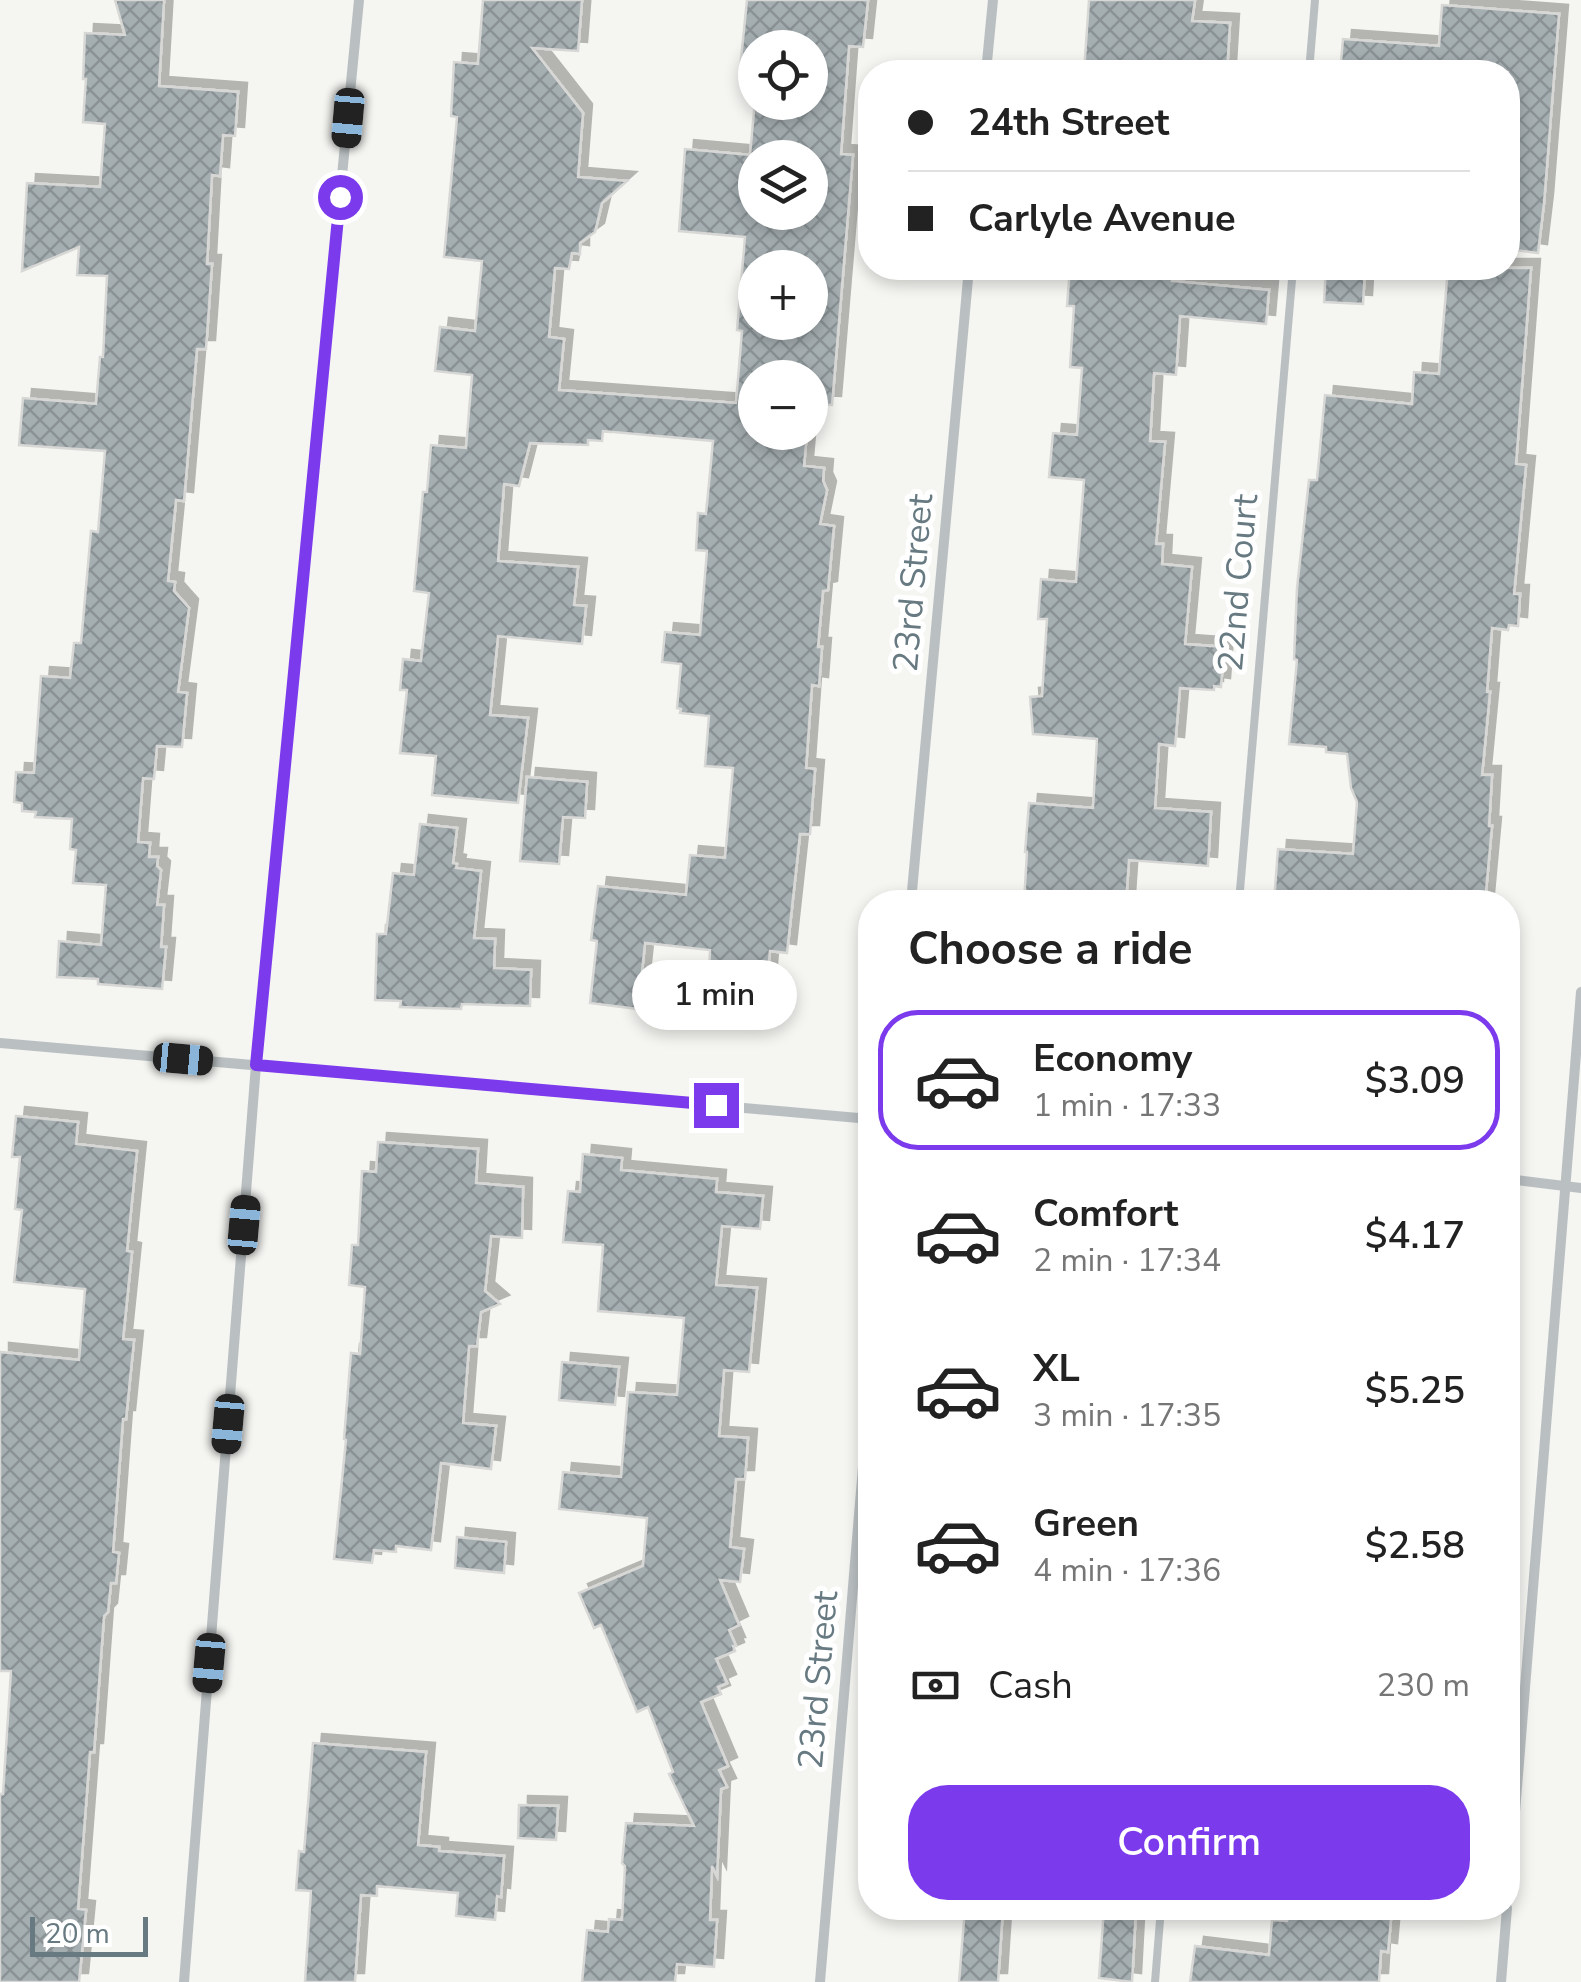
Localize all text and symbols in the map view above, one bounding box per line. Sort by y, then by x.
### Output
map controls [738,30,828,450]
button: locate [738,30,828,120]
car [330,87,366,149]
text: 24th Street [968,97,1169,148]
button: layers [738,140,828,230]
route start [318,175,363,220]
text: Carlyle Avenue [968,193,1235,244]
button: + [738,250,828,340]
button: − [738,360,828,450]
street label: 23rd Street [882,491,944,674]
street label: 22nd Court [1207,491,1269,674]
text: Choose a ride [908,919,1193,980]
callout: 1 min [634,960,798,1030]
text: 1 min [674,973,755,1016]
text: Economy [1033,1033,1192,1084]
icon: car [913,1035,1003,1125]
car [152,1041,214,1077]
text: $3.09 [1365,1055,1465,1106]
route end [694,1083,739,1128]
text: 1 min · 17:33 [1033,1084,1221,1127]
text: Comfort [1033,1188,1178,1239]
icon: car [913,1190,1003,1280]
car [226,1194,262,1256]
text: $4.17 [1365,1210,1465,1261]
text: 2 min · 17:34 [1033,1239,1221,1282]
text: XL [1033,1343,1080,1394]
icon: car [913,1345,1003,1435]
text: $5.25 [1365,1365,1465,1416]
car [210,1393,246,1455]
text: 3 min · 17:35 [1033,1394,1221,1437]
text: Green [1033,1498,1139,1549]
icon: car [913,1500,1003,1590]
text: $2.58 [1365,1520,1465,1571]
text: 4 min · 17:36 [1033,1549,1221,1592]
street label: 23rd Street [787,1588,849,1771]
car [191,1632,227,1694]
icon: cash [908,1658,963,1713]
text: Cash [988,1660,1073,1711]
text: 230 m [1377,1664,1470,1707]
button: Confirm [908,1785,1470,1900]
scale bar [30,1912,148,1956]
text: 20 m [45,1915,110,1953]

